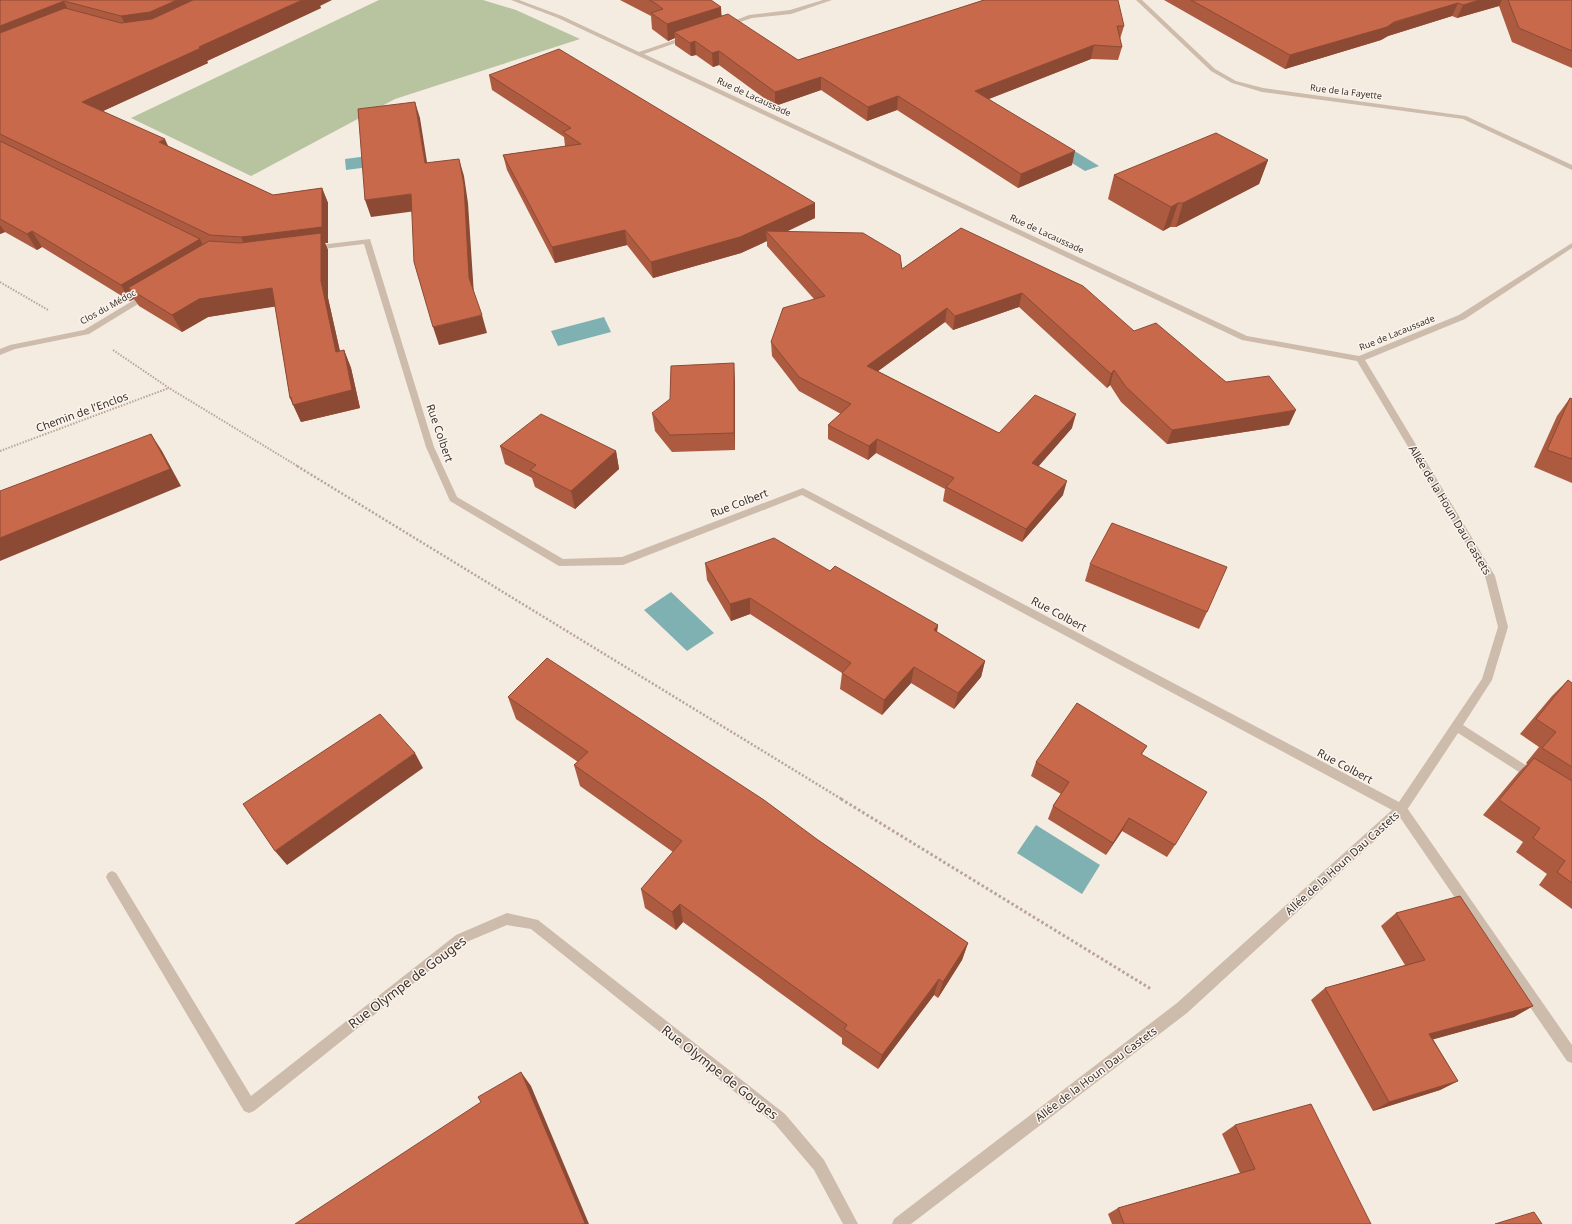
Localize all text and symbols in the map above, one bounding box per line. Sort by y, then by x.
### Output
street label: Rue de Lacaussade [715,74,793,119]
street label: Rue de la Fayette [1309,81,1383,102]
street label: Rue de Lacaussade [1008,211,1086,256]
street label: Clos du Médoc [77,286,139,327]
street label: Rue de Lacaussade [1357,311,1437,354]
street label: Chemin de l'Enclos [34,388,130,435]
street label: Rue Colbert [424,402,457,464]
street label: Allée de la Houn Dau Castets [1406,442,1495,577]
street label: Rue Colbert [708,485,770,520]
street label: Rue Colbert [1029,593,1090,634]
street label: Rue Colbert [1315,745,1376,786]
street label: Allée de la Houn Dau Castets [1281,807,1402,918]
street label: Rue Olympe de Gouges [344,932,470,1032]
street label: Rue Olympe de Gouges [658,1021,782,1123]
street label: Allée de la Houn Dau Castets [1032,1023,1160,1124]

